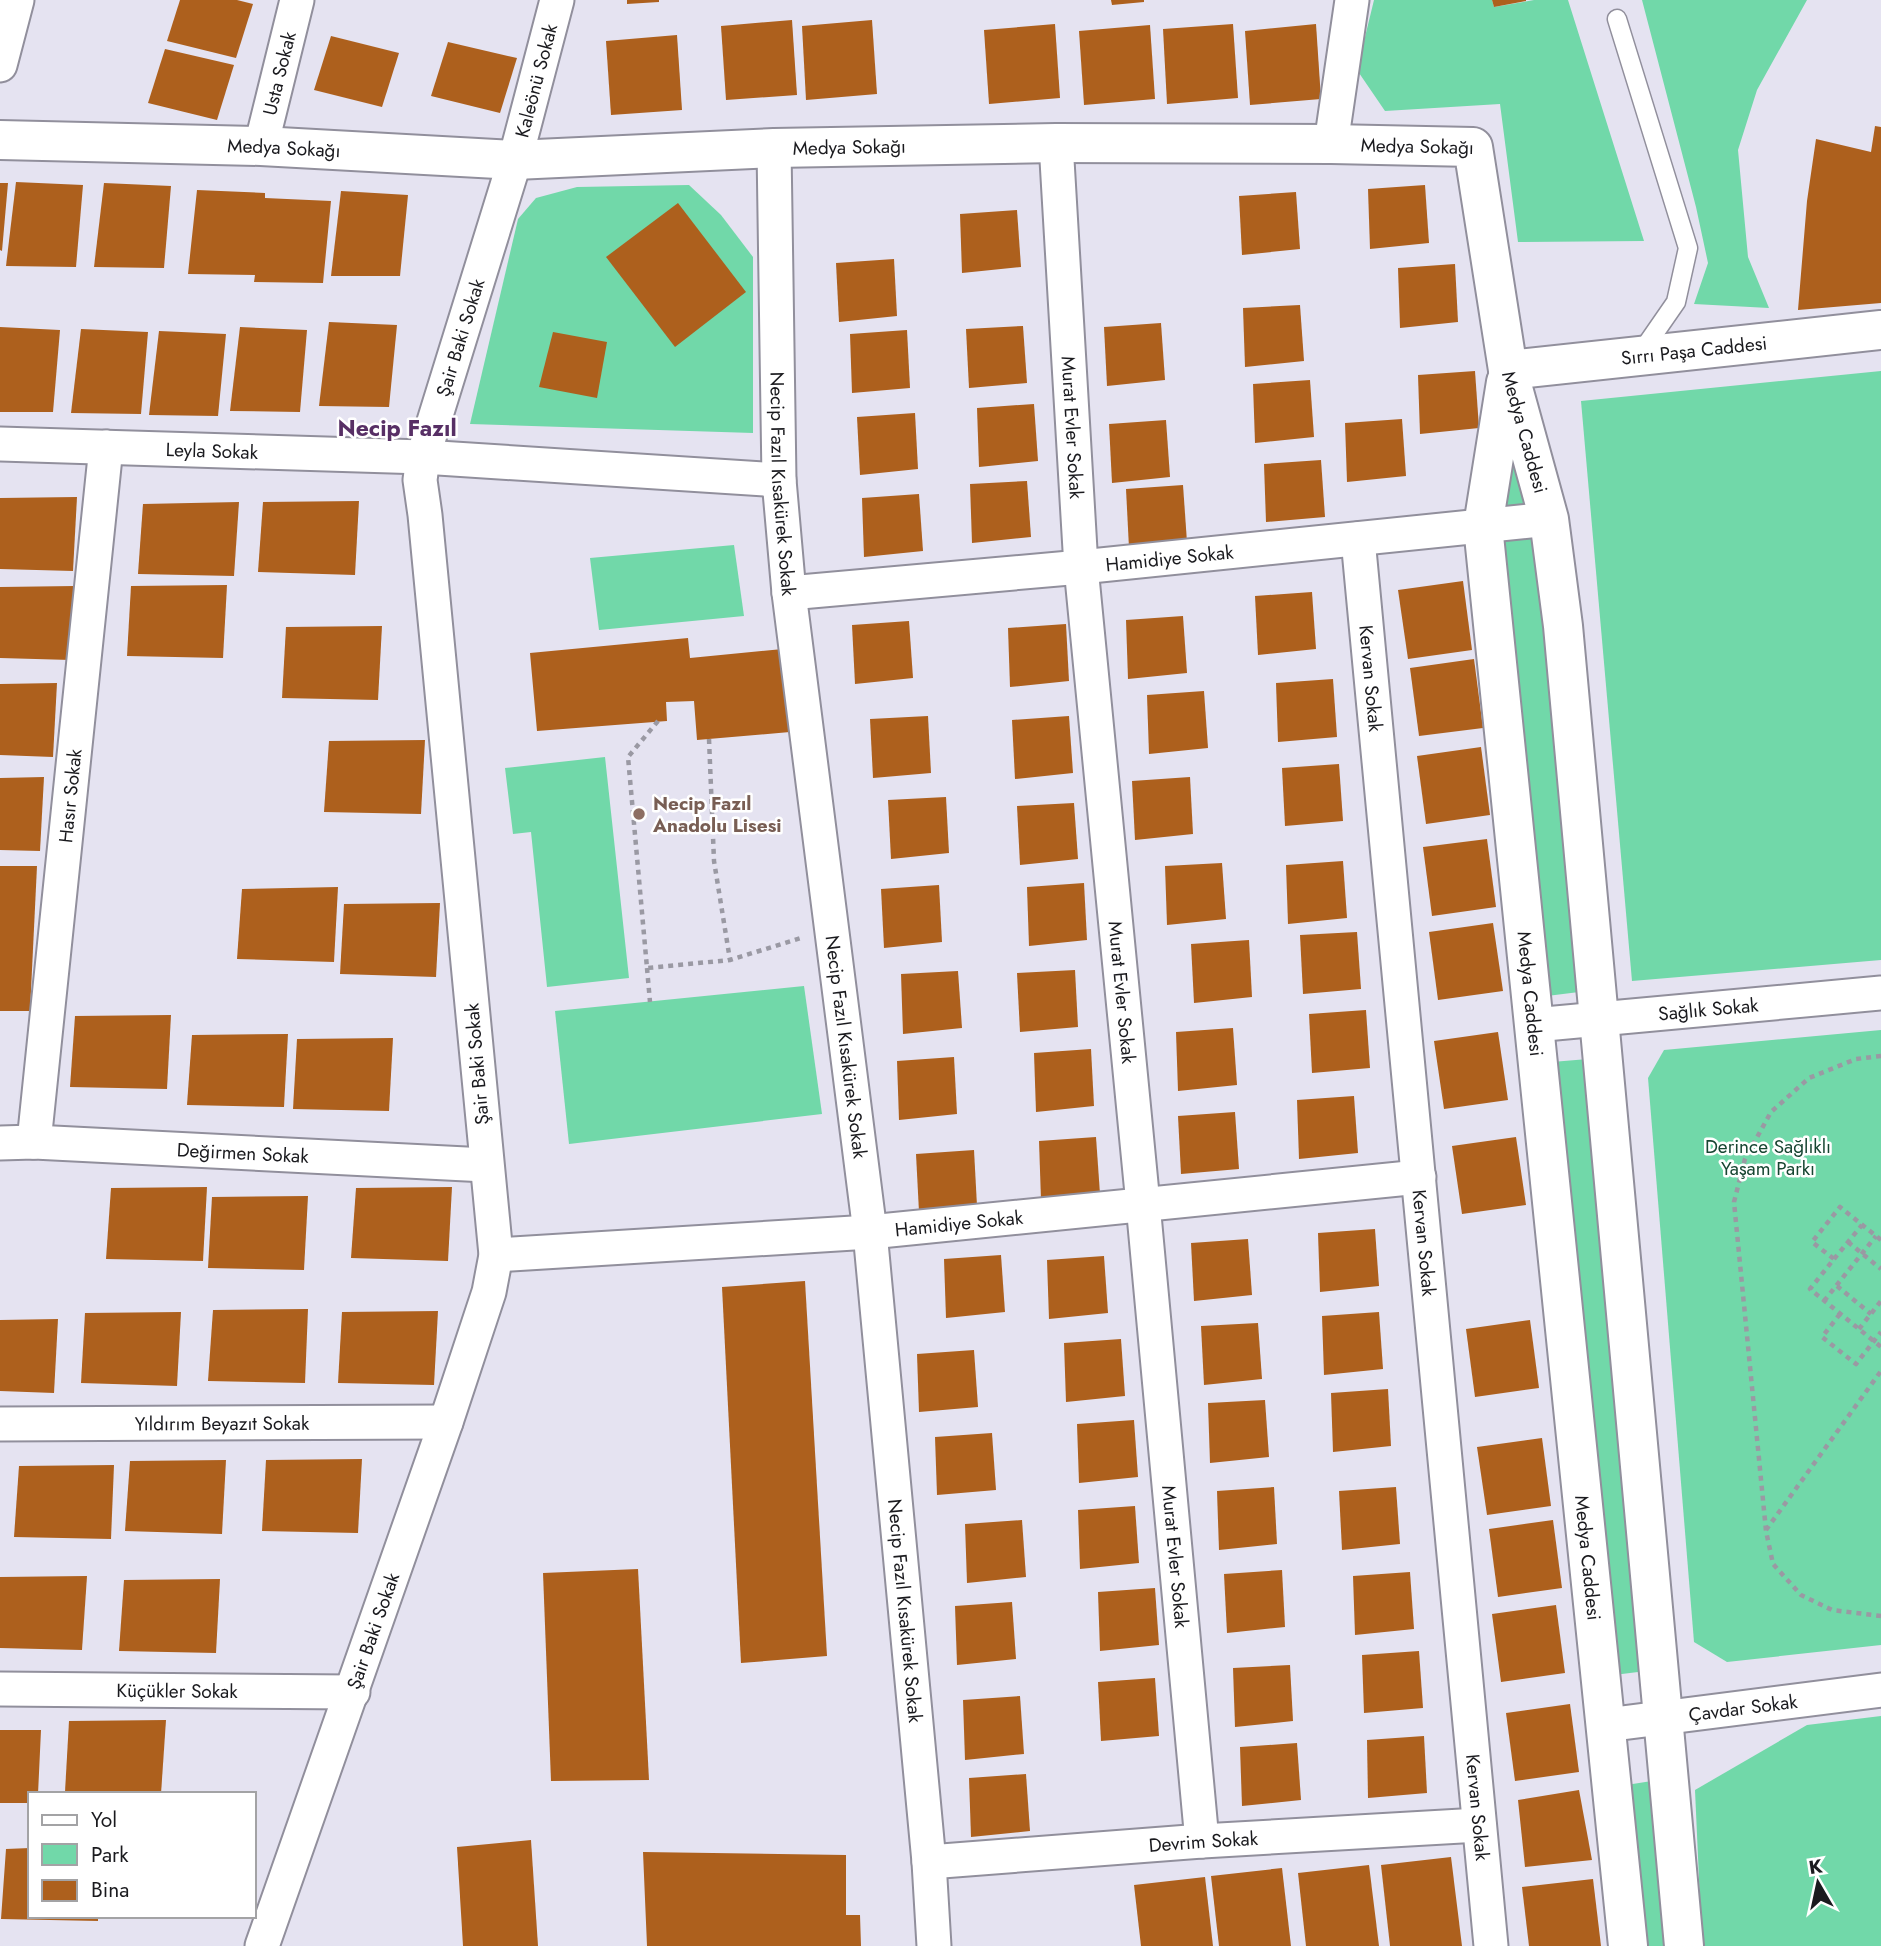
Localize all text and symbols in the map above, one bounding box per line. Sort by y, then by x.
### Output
street label: Kaleönü Sokak [508,20,564,140]
street label: Usta Sokak [256,28,302,118]
street label: Medya Sokağı [1360,131,1474,161]
street label: Medya Sokağı [227,132,341,164]
street label: Medya Sokağı [792,132,906,161]
street label: Şair Baki Sokak [429,275,491,400]
street label: Sırrı Paşa Caddesi [1619,329,1768,371]
street label: Murat Evler Sokak [1055,355,1091,500]
street label: Medya Caddesi [1495,368,1555,496]
street label: Necip Fazıl Kısakürek Sokak [764,371,803,598]
district label: Necip Fazıl [337,411,457,445]
street label: Leyla Sokak [165,436,259,465]
street label: Hamidiye Sokak [1104,538,1235,578]
street label: Kervan Sokak [1353,624,1390,734]
street label: Hasır Sokak [52,747,88,844]
place label: Necip Fazıl Anadolu Lisesi [652,790,782,839]
marker: Necip Fazıl Anadolu Lisesi [631,806,647,822]
street label: Murat Evler Sokak [1102,920,1143,1065]
street label: Medya Caddesi [1511,930,1551,1058]
street label: Necip Fazıl Kısakürek Sokak [819,934,874,1161]
street label: Sağlık Sokak [1657,991,1760,1027]
street label: Şair Baki Sokak [458,1001,496,1126]
park label: Derince Sağlıklı Yaşam Parkı [1705,1133,1831,1182]
street label: Değirmen Sokak [176,1136,310,1169]
street label: Kervan Sokak [1406,1188,1443,1298]
street label: Hamidiye Sokak [894,1203,1025,1243]
street label: Yıldırım Beyazıt Sokak [135,1409,310,1437]
street label: Murat Evler Sokak [1156,1484,1196,1630]
street label: Medya Caddesi [1569,1494,1608,1622]
street label: Necip Fazıl Kısakürek Sokak [882,1498,929,1724]
street label: Şair Baki Sokak [340,1568,406,1693]
street label: Küçükler Sokak [116,1676,238,1705]
street label: Çavdar Sokak [1687,1687,1799,1728]
street label: Kervan Sokak [1459,1753,1496,1862]
legend [28,1792,256,1918]
text: Yol [91,1805,117,1835]
street label: Devrim Sokak [1148,1824,1259,1859]
text: Park [91,1840,129,1870]
north arrow [1783,1848,1853,1918]
text: K [1807,1852,1825,1881]
text: Bina [91,1875,129,1905]

